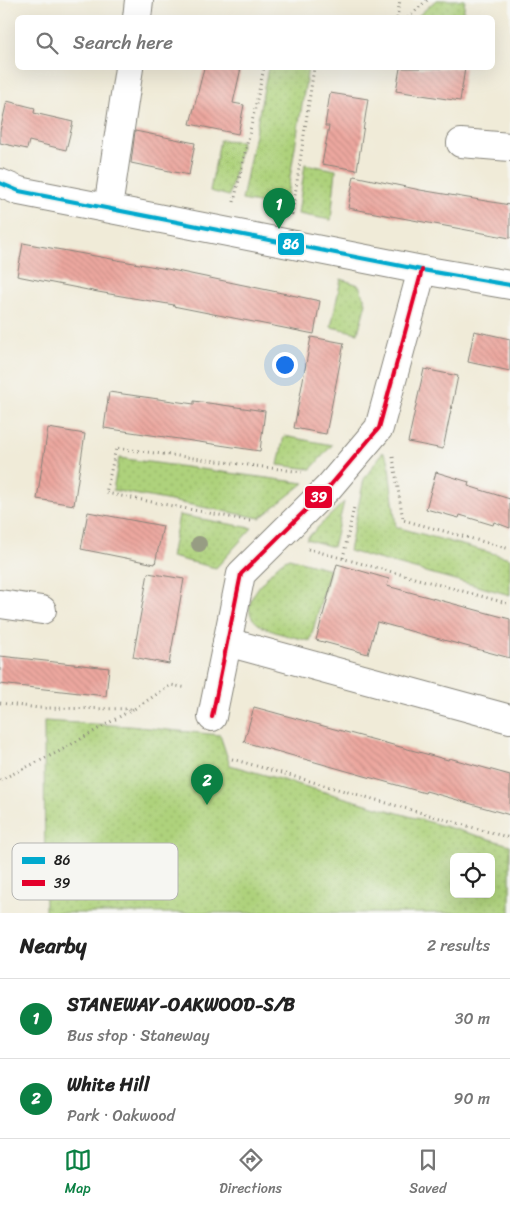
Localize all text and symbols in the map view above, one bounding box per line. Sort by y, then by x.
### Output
search box [15,15,495,70]
text: Search here [73,26,173,59]
icon: search [33,29,61,57]
pin: 1 [263,188,295,229]
line badge: 86 [277,232,305,256]
text: 86 [282,232,299,257]
your location [272,352,298,378]
line badge: 39 [304,485,333,509]
text: 39 [310,485,328,510]
pin: 2 [191,764,223,805]
legend [12,843,178,900]
text: 86 [54,848,70,873]
map controls [450,853,495,898]
button: locate [450,853,495,898]
text: 39 [54,871,71,896]
text: Nearby [20,927,86,965]
text: 2 results [427,931,490,960]
text: STANEWAY-OAKWOOD-S/B [67,988,295,1021]
text: 1 [33,1004,39,1033]
text: 30 m [455,1004,490,1033]
text: Bus stop · Staneway [67,1021,210,1050]
text: White Hill [67,1068,149,1101]
text: 2 [31,1084,41,1113]
text: 90 m [454,1084,490,1113]
text: Park · Oakwood [67,1101,175,1130]
tab: Map [64,1146,92,1201]
tab: Directions [219,1146,282,1201]
tab: Saved [409,1146,446,1201]

